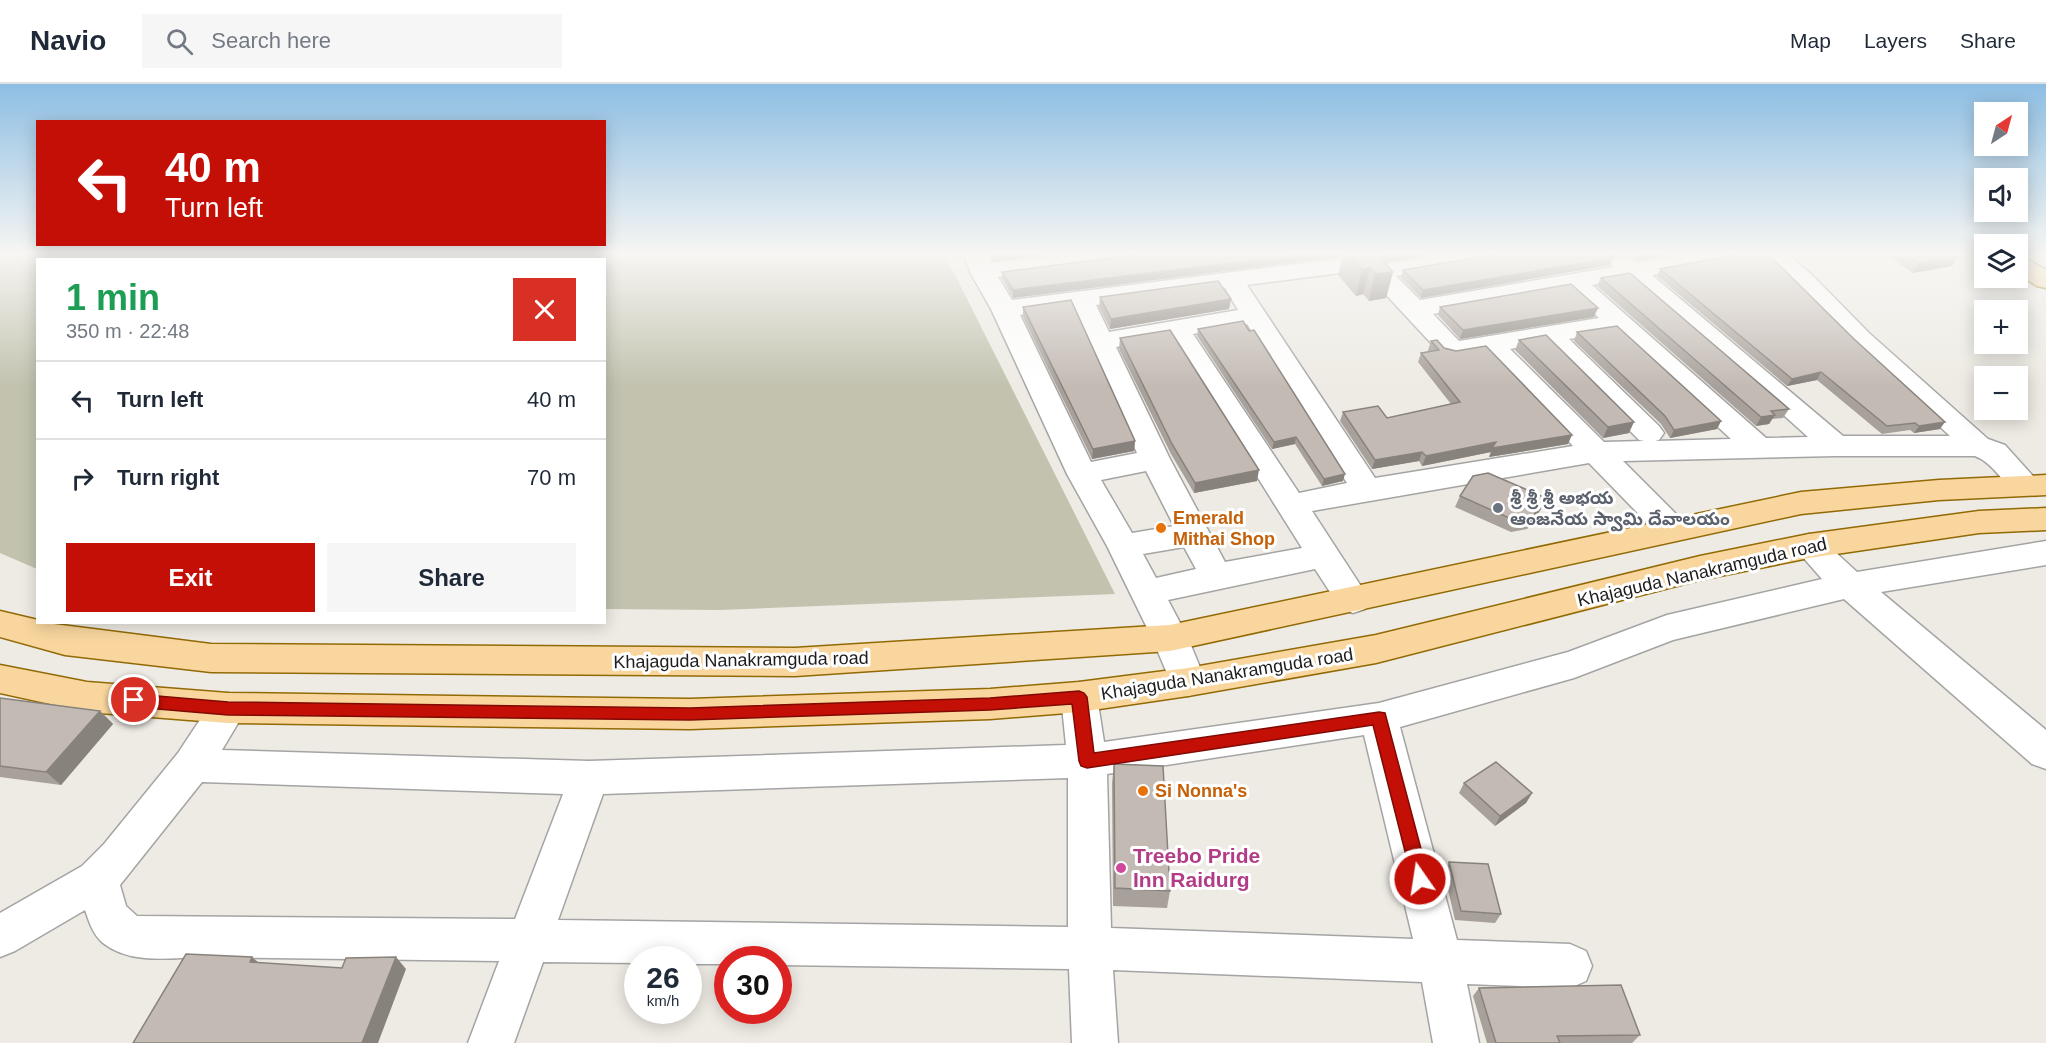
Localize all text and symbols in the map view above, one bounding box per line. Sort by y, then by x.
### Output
search box [142,14,562,68]
text: Navio [30,25,106,56]
icon: search [163,25,196,58]
text: Search here [211,28,331,53]
text: Map [1790,29,1831,52]
text: Layers [1864,29,1927,52]
text: Share [1960,29,2016,52]
north arrow [1974,102,2028,156]
map controls [1974,102,2028,420]
icon: left [66,144,144,222]
text: 40 m [165,144,261,191]
button: sound [1974,168,2028,222]
text: Turn left [165,193,263,223]
button: layers [1974,234,2028,288]
text: 1 min [66,277,160,318]
button: close [513,278,576,341]
button: + [1974,300,2028,354]
text: 350 m · 22:48 [66,320,189,342]
button: − [1974,366,2028,420]
icon: left [66,384,99,417]
text: Turn left [117,387,203,412]
text: 40 m [527,387,576,412]
icon: right [66,462,99,495]
text: Turn right [117,465,219,490]
text: 70 m [527,465,576,490]
place label: శ్రీ శ్రీ శ్రీ అభయ ఆంజనేయ స్వామి దేవాలయం [1510,488,1730,532]
marker: శ్రీ శ్రీ శ్రీ అభయ ఆంజనేయ స్వామి దేవాలయం [1491,501,1505,515]
place label: Emerald Mithai Shop [1173,508,1275,549]
marker: Emerald Mithai Shop [1154,521,1168,535]
street label: Khajaguda Nanakramguda road [1575,534,1829,610]
button: Exit [66,543,315,612]
button: Share [327,543,576,612]
street label: Khajaguda Nanakramguda road [1099,644,1355,704]
street label: Khajaguda Nanakramguda road [613,648,869,672]
pin [108,674,159,725]
icon: arrive [117,683,150,716]
place label: Si Nonna's [1155,781,1247,801]
marker: Si Nonna's [1136,784,1150,798]
place label: Treebo Pride Inn Raidurg [1133,844,1260,891]
position arrow [1388,847,1452,911]
marker: Treebo Pride Inn Raidurg [1114,861,1128,875]
speed limit sign: 30 [714,946,792,1024]
text: 26 [646,961,680,994]
text: km/h [647,992,679,1009]

